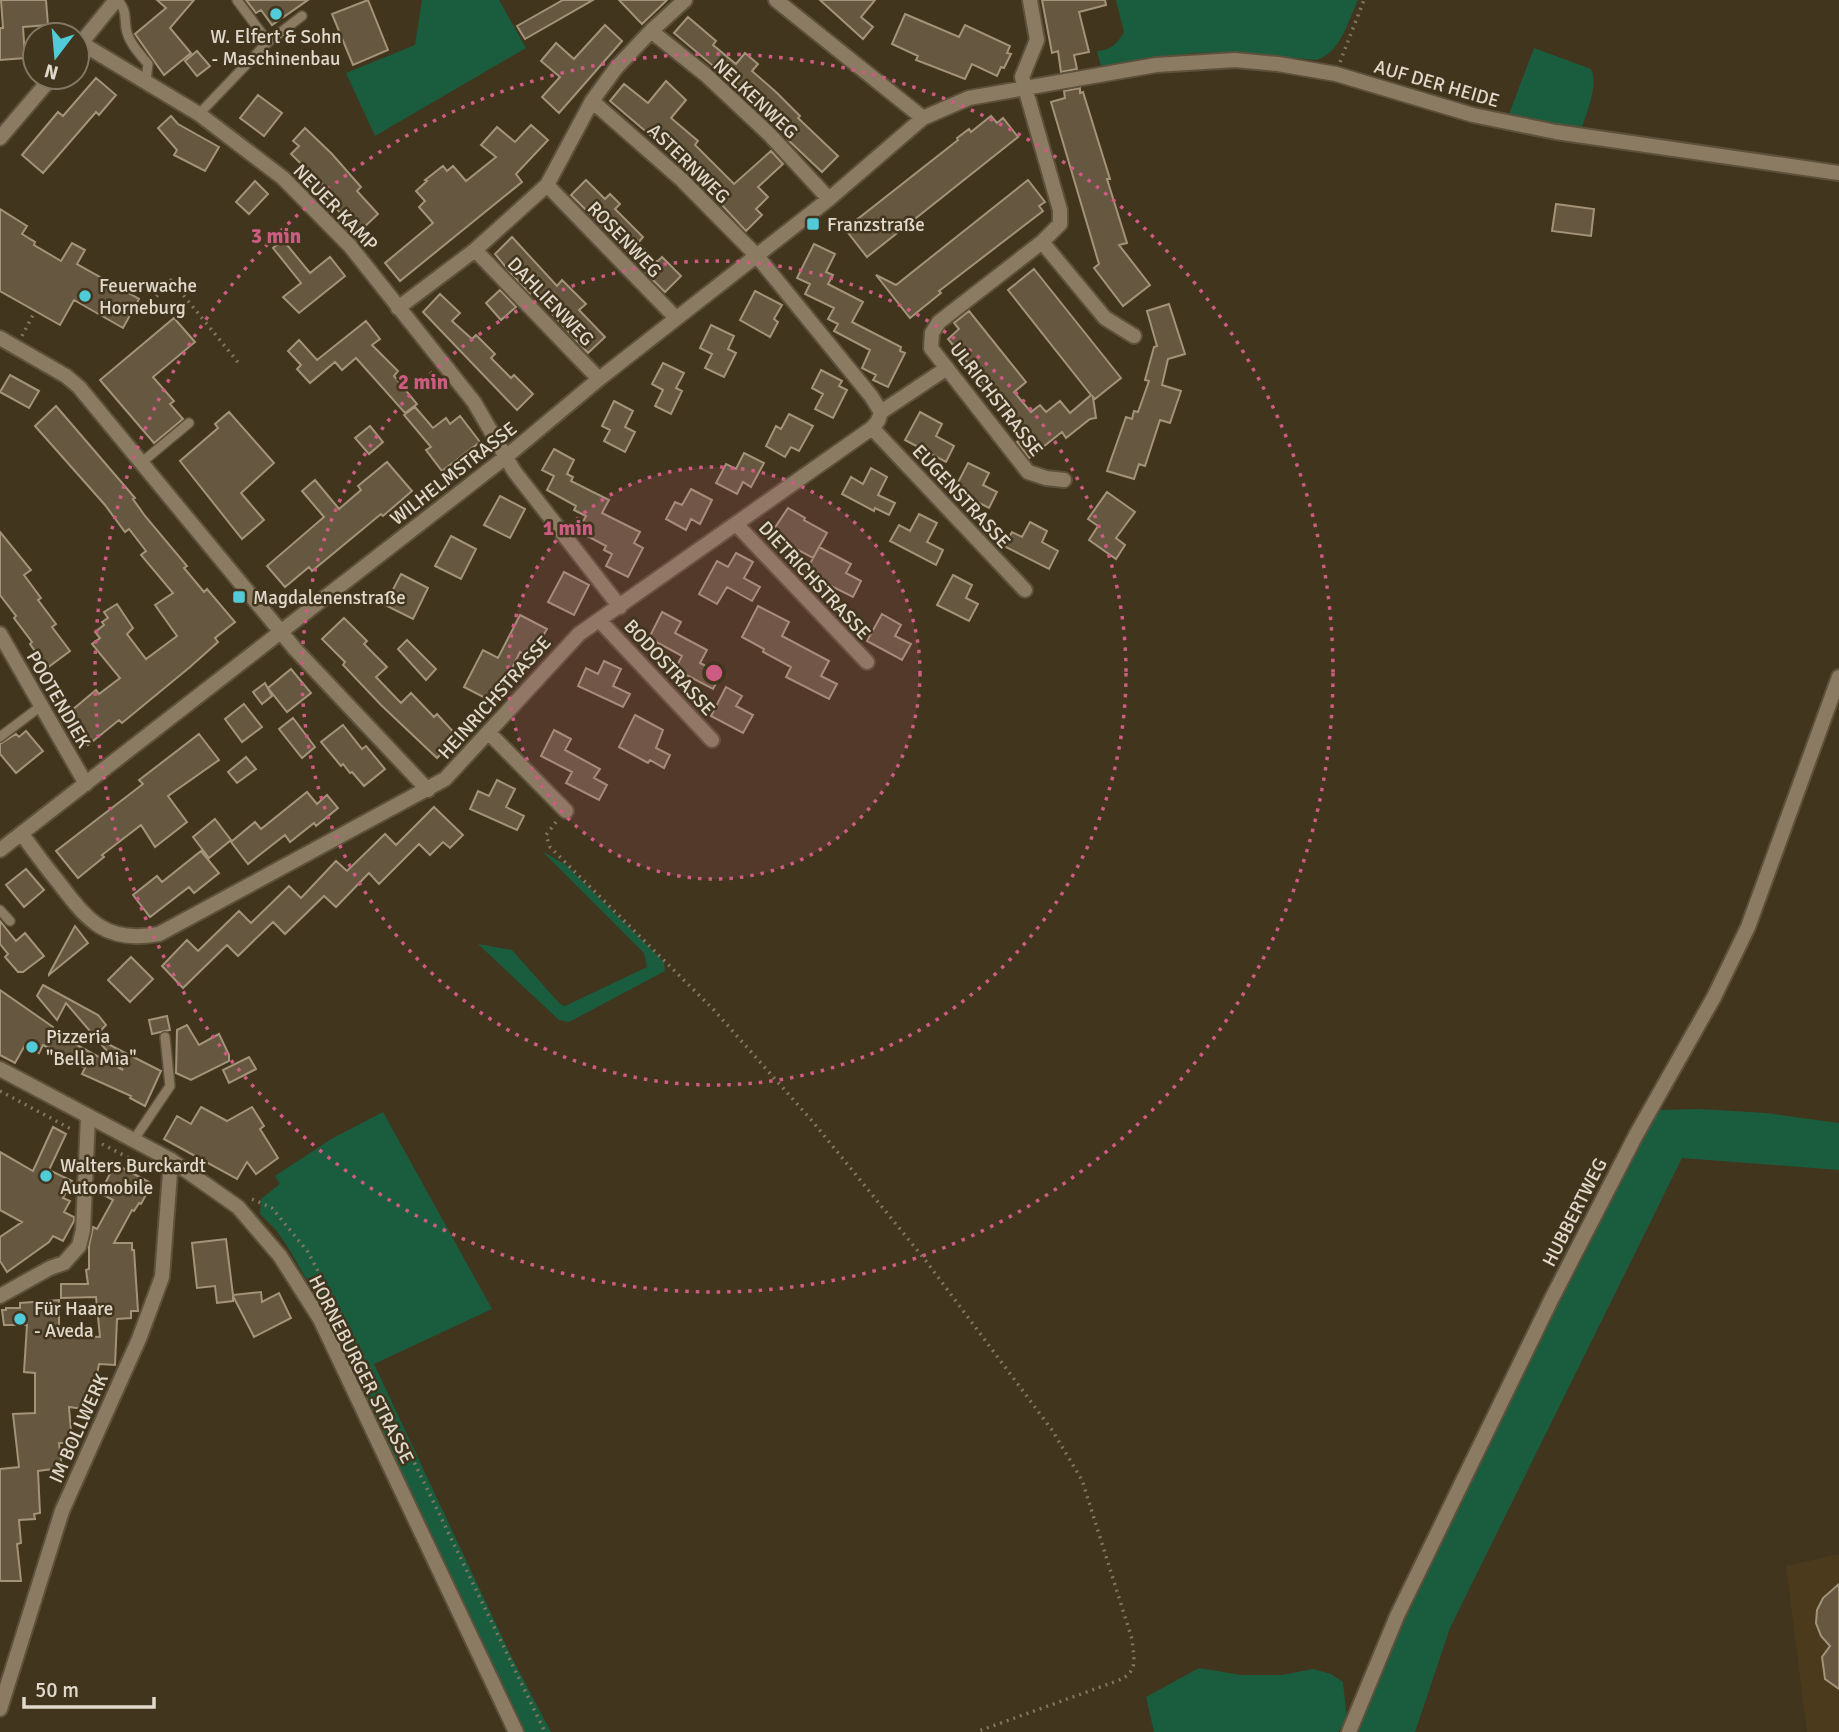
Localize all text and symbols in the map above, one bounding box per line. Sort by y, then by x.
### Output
marker: W. Elfert & Sohn - Maschinenbau [268,6,284,22]
north arrow [21,21,91,91]
place label: W. Elfert & Sohn - Maschinenbau [210,25,342,71]
street label: NELKENWEG [708,53,803,144]
street label: AUF DER HEIDE [1371,55,1502,113]
text: N [42,58,61,85]
street label: ASTERNWEG [642,119,734,209]
street label: NEUER KAMP [288,159,383,256]
street label: ROSENWEG [582,197,667,283]
place label: Franzstraße [827,213,925,237]
marker: Franzstraße [805,216,821,232]
text: 3 min [251,223,301,249]
street label: DAHLIENWEG [502,252,599,351]
place label: Feuerwache Horneburg [99,274,197,320]
marker: Feuerwache Horneburg [77,288,93,304]
street label: ULRICHSTRASSE [944,338,1048,461]
text: 2 min [398,369,448,395]
street label: WILHELMSTRASSE [385,417,522,531]
street label: EUGENSTRASSE [907,440,1016,554]
text: 1 min [543,515,593,541]
street label: DIETRICHSTRASSE [753,516,875,645]
place label: Magdalenenstraße [253,586,406,610]
marker: Magdalenenstraße [231,589,247,605]
street label: BODOSTRASSE [619,615,720,721]
street label: HEINRICHSTRASSE [433,631,556,764]
street label: POOTENDIEK [21,647,96,753]
centre of rings [702,661,726,685]
place label: Pizzeria "Bella Mia" [46,1025,137,1071]
marker: Pizzeria "Bella Mia" [24,1039,40,1055]
place label: Walters Burckardt Automobile [60,1154,206,1200]
street label: HUBBERTWEG [1537,1154,1613,1271]
marker: Walters Burckardt Automobile [38,1168,54,1184]
street label: HORNEBURGER STRASSE [303,1271,419,1468]
place label: Für Haare - Aveda [34,1297,113,1343]
marker: Für Haare - Aveda [12,1311,28,1327]
street label: IM BOLLWERK [44,1369,114,1487]
scale bar [24,1666,154,1710]
text: 50 m [35,1677,79,1703]

